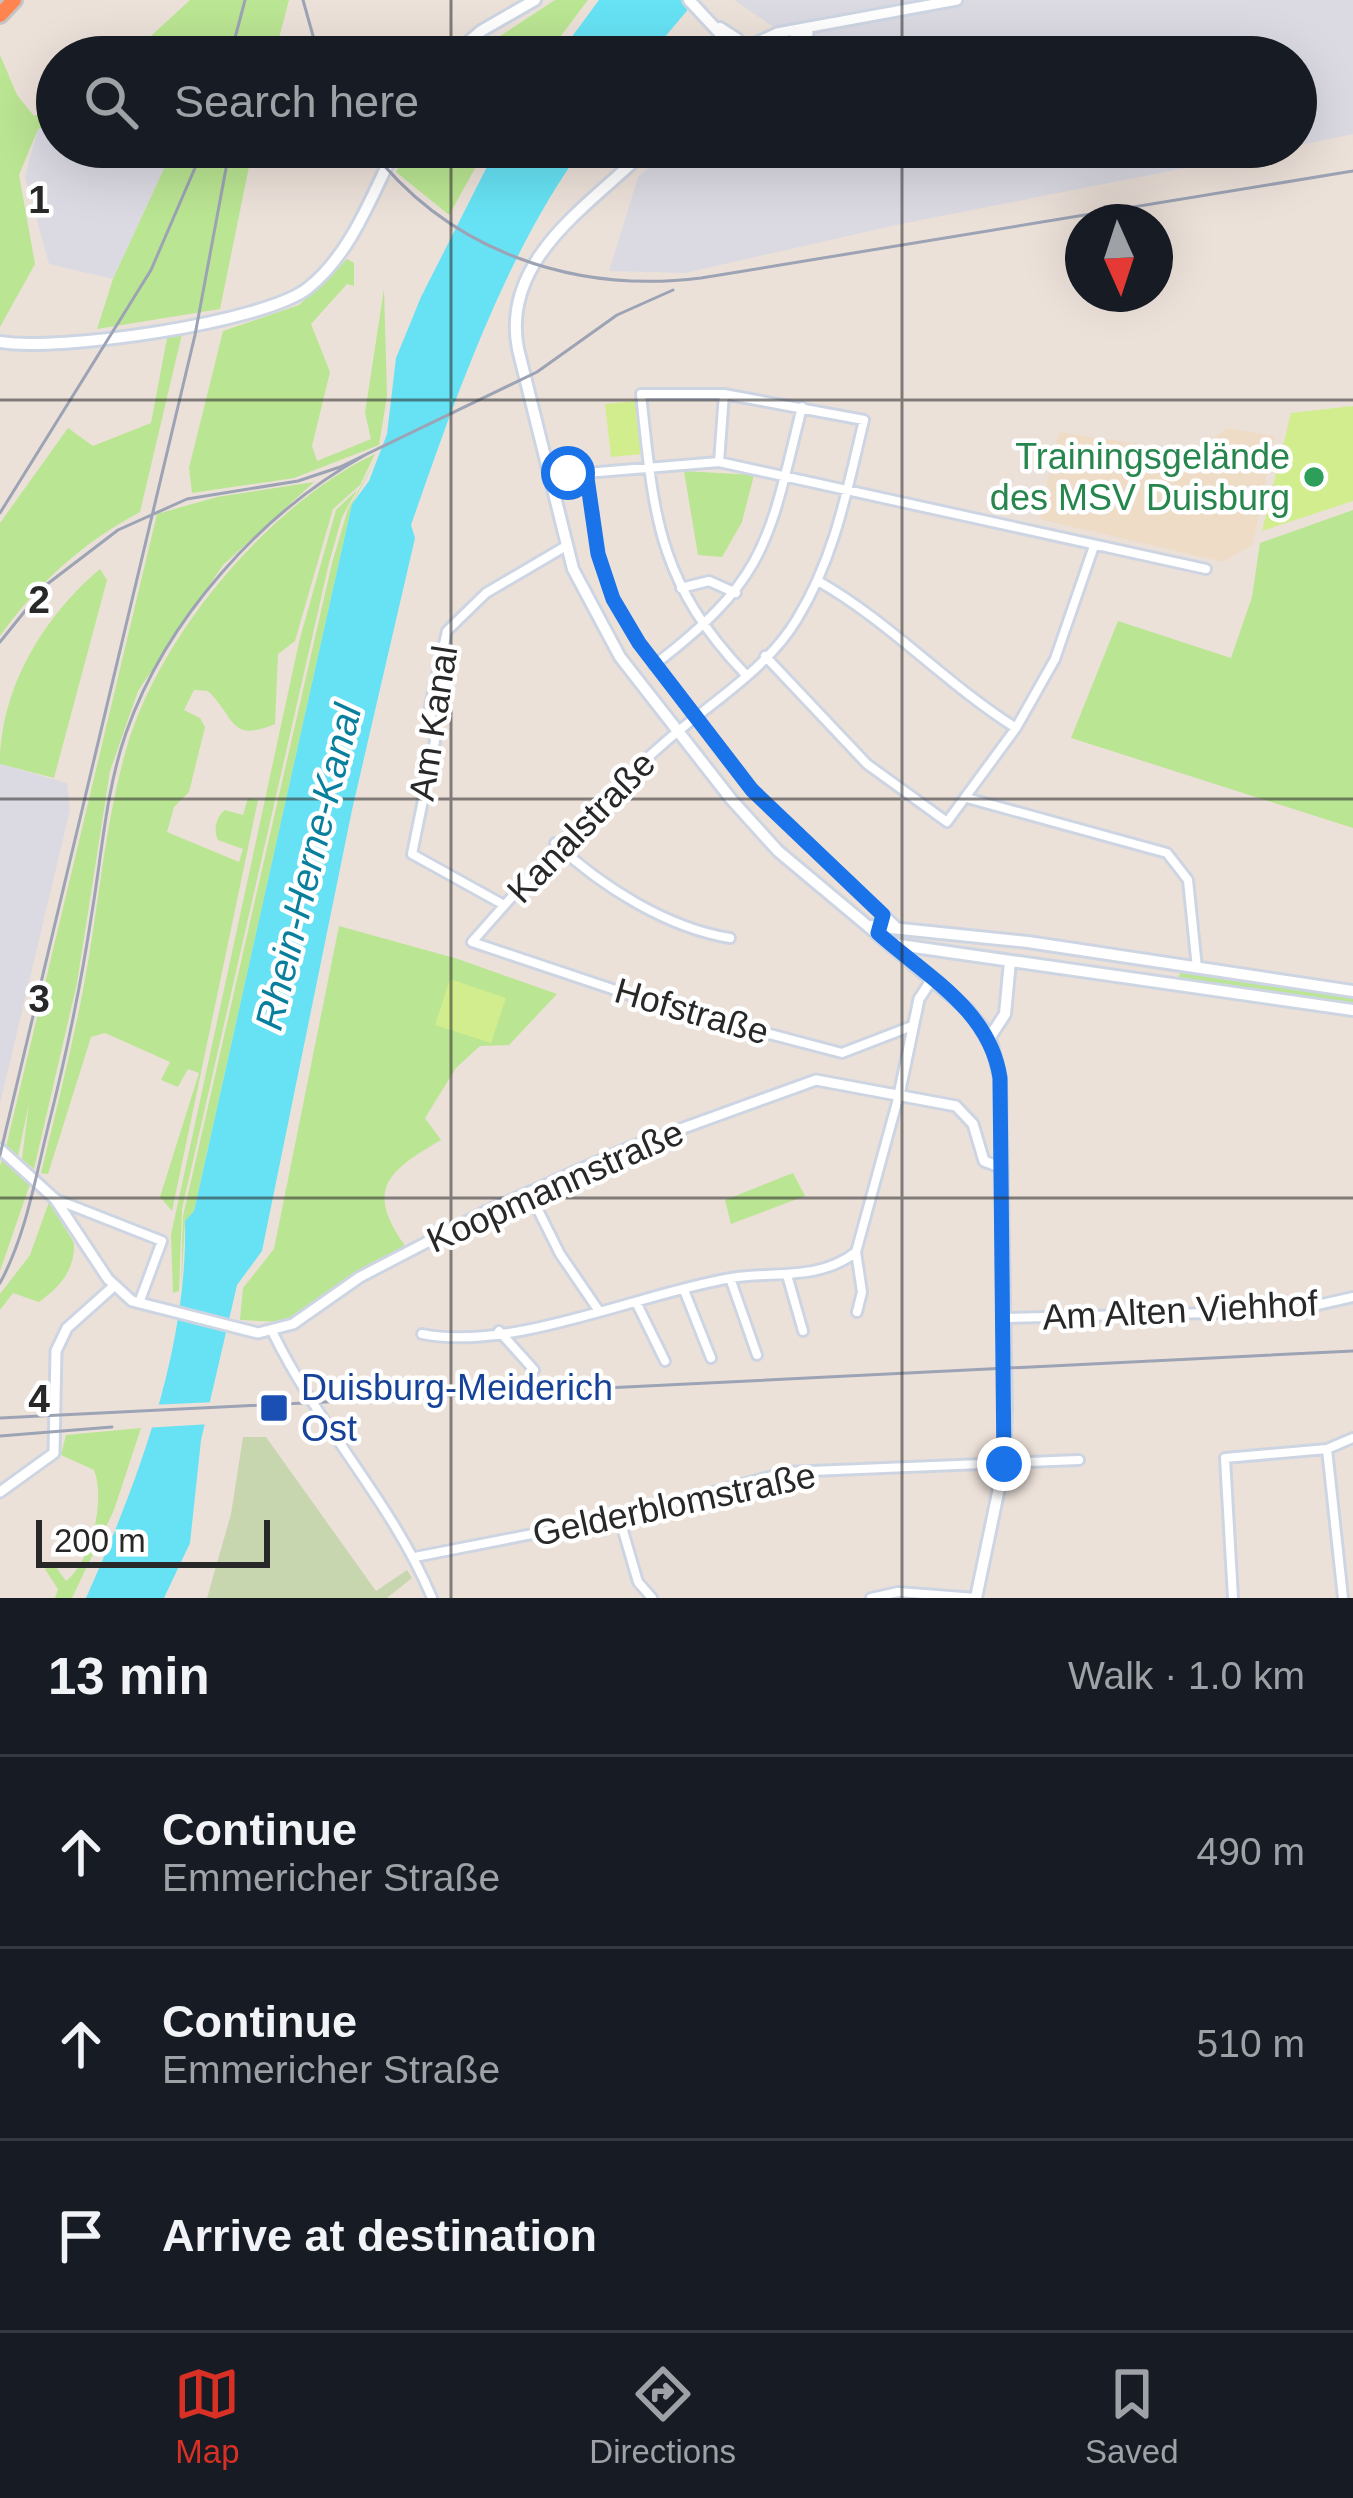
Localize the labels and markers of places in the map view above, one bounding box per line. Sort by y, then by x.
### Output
place label: Trainingsgelände des MSV Duisburg [990,436,1290,518]
marker: Trainingsgelände des MSV Duisburg [1301,464,1327,490]
place label: Duisburg-Meiderich Ost [301,1367,613,1449]
marker: Duisburg-Meiderich Ost [258,1392,290,1424]

